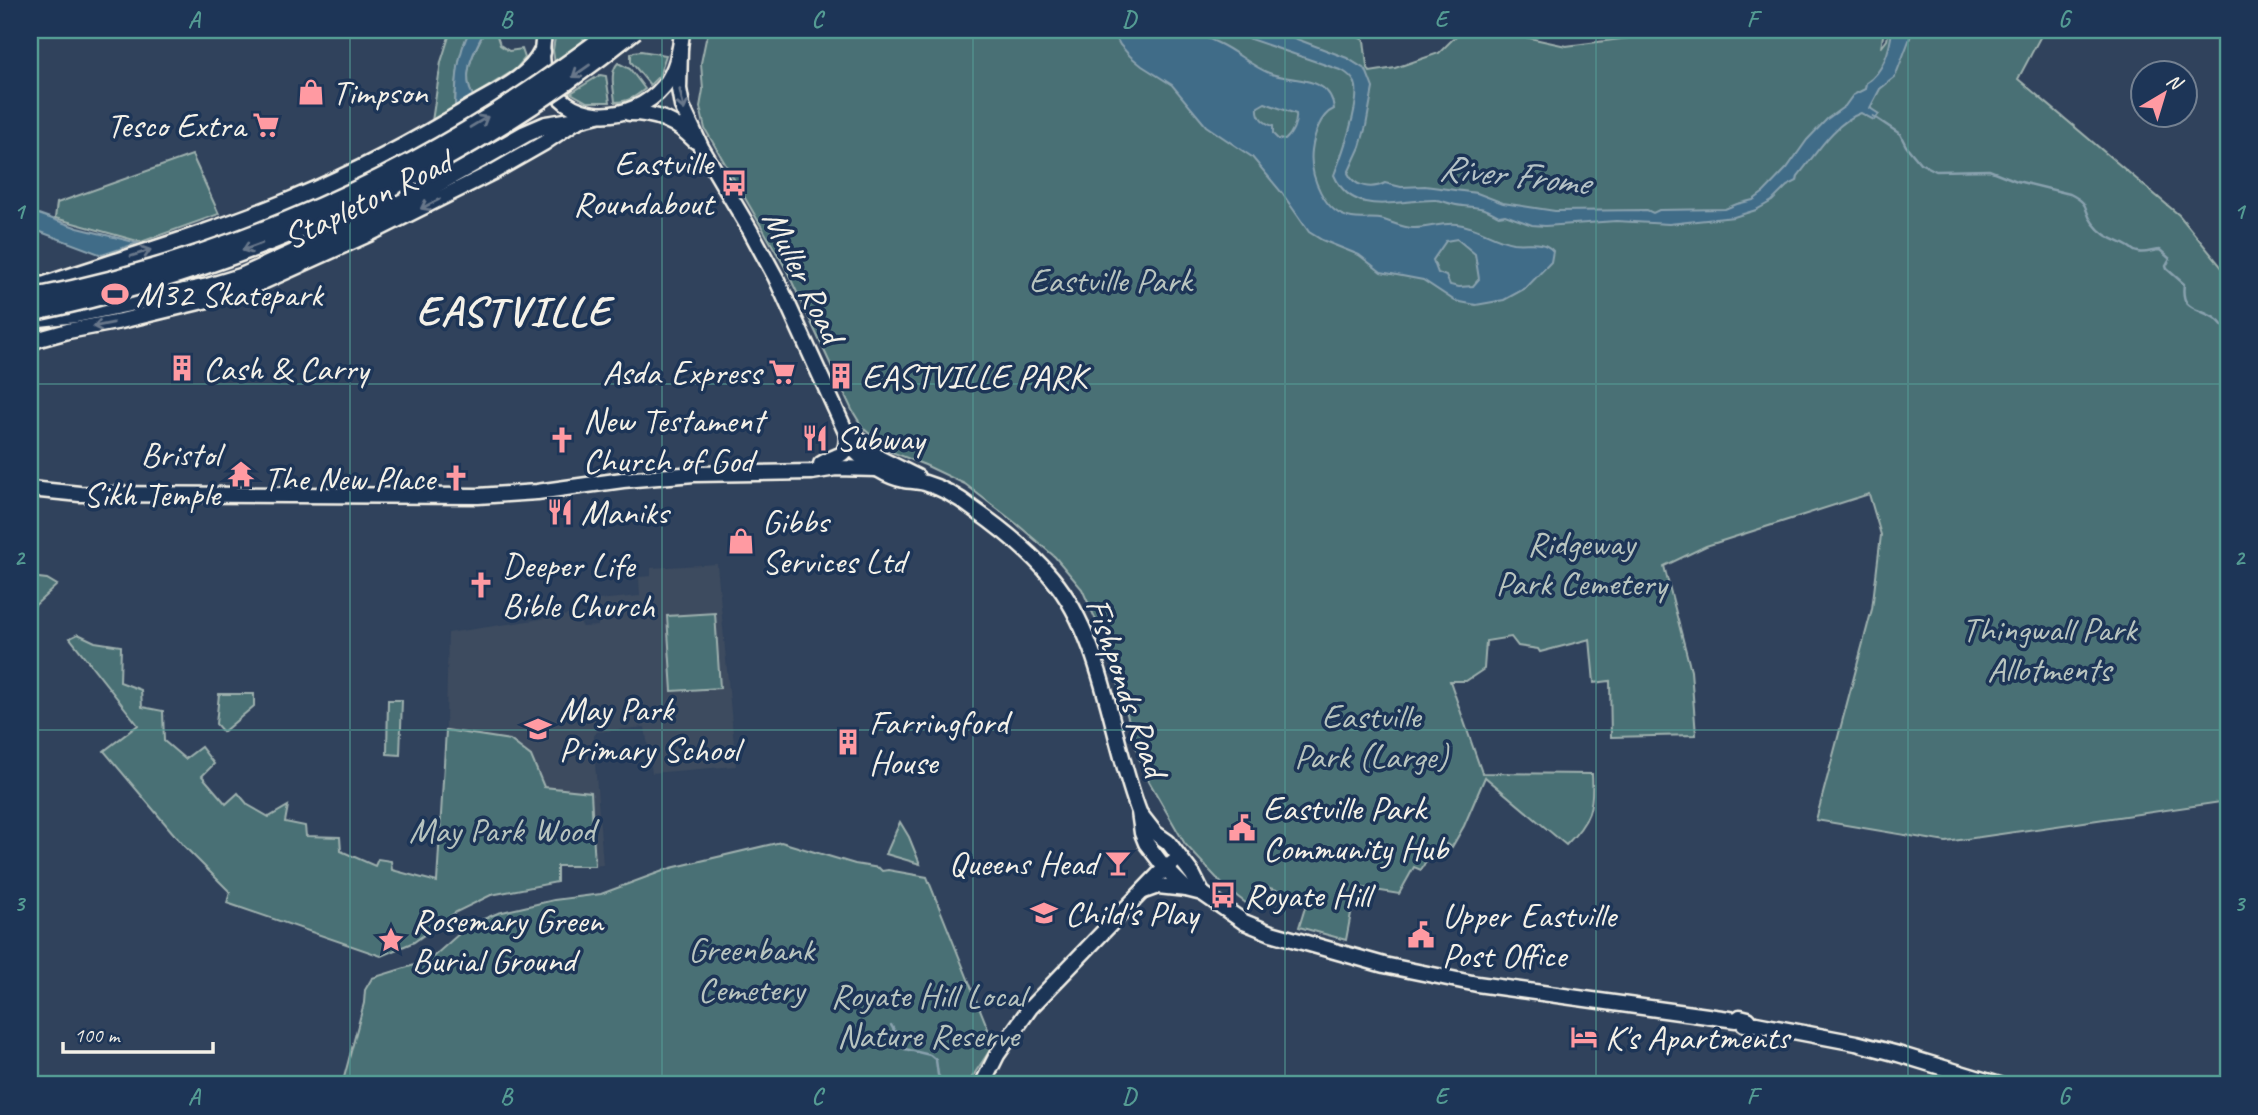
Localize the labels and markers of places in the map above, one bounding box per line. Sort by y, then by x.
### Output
place label: Timpson [332,70,429,115]
shop icon: Timpson [296,77,326,107]
place label: Tesco Extra [107,103,248,148]
supermarket icon: Tesco Extra [251,110,281,140]
place label: Eastville Roundabout [573,141,716,226]
bus stop icon: Eastville Roundabout [719,168,749,198]
place label: M32 Skatepark [136,272,325,317]
sports icon: M32 Skatepark [100,279,130,309]
place label: Cash & Carry [203,346,371,391]
place label: Asda Express [602,350,764,395]
building icon: Cash & Carry [167,353,197,383]
place label: EASTVILLE PARK [862,354,1091,399]
supermarket icon: Asda Express [767,357,797,387]
building icon: EASTVILLE PARK [826,361,856,391]
place label: New Testament Church of God [583,398,768,483]
place label: Subway [836,416,927,461]
restaurant icon: Subway [800,423,830,453]
church icon: New Testament Church of God [547,425,577,455]
place label: Bristol Sikh Temple [83,432,226,517]
place label: The New Place [264,456,438,501]
temple icon: Bristol Sikh Temple [226,459,256,489]
church icon: The New Place [441,463,471,493]
place label: Maniks [581,490,672,535]
restaurant icon: Maniks [545,497,575,527]
place label: Gibbs Services Ltd [762,499,911,584]
shop icon: Gibbs Services Ltd [726,526,756,556]
place label: Deeper Life Bible Church [502,543,656,628]
church icon: Deeper Life Bible Church [466,570,496,600]
place label: May Park Primary School [559,687,745,772]
place label: Farringford House [869,700,1013,785]
school or university icon: May Park Primary School [523,714,553,744]
building icon: Farringford House [833,727,863,757]
place label: Eastville Park Community Hub [1263,786,1450,871]
public building icon: Eastville Park Community Hub [1227,813,1257,843]
place label: Queens Head [949,841,1102,886]
bar icon: Queens Head [1103,848,1133,878]
place label: Royate Hill [1244,873,1376,918]
bus stop icon: Royate Hill [1208,880,1238,910]
place label: Child's Play [1065,891,1201,936]
place label: Upper Eastville Post Office [1442,893,1618,978]
place label: Rosemary Green Burial Ground [412,898,605,983]
school or university icon: Child's Play [1029,898,1059,928]
public building icon: Upper Eastville Post Office [1406,920,1436,950]
place icon: Rosemary Green Burial Ground [376,925,406,955]
place label: K's Apartments [1605,1015,1792,1060]
hotel icon: K's Apartments [1569,1022,1599,1052]

